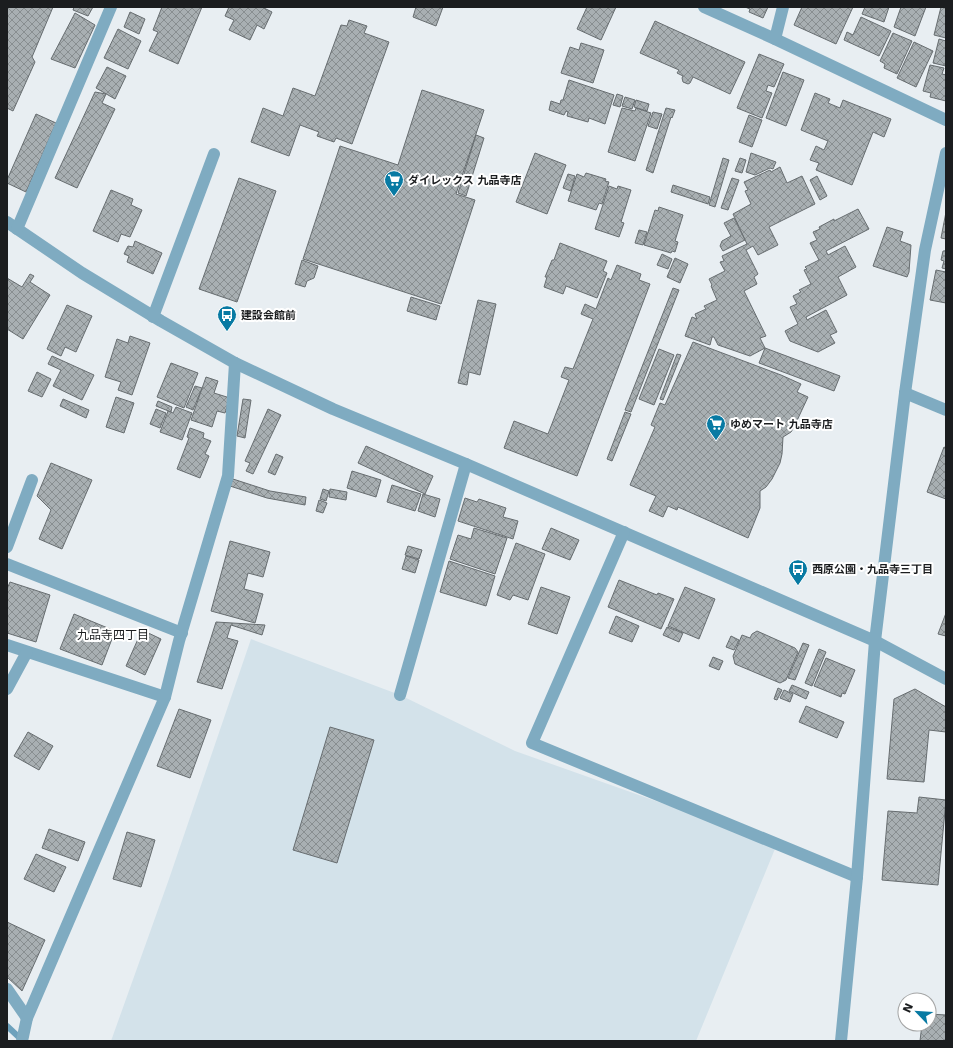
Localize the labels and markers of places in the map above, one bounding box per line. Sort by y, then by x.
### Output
supermarket icon: ダイレックス 九品寺店 [383,169,405,197]
place label: ダイレックス 九品寺店 [408,174,522,187]
bus stop icon: 建設会館前 [216,304,238,332]
place label: 建設会館前 [241,309,296,322]
supermarket icon: ゆめマート 九品寺店 [705,413,727,441]
place label: ゆめマート 九品寺店 [730,418,833,431]
bus stop icon: 西原公園・九品寺三丁目 [787,558,809,586]
place label: 西原公園・九品寺三丁目 [812,563,933,576]

